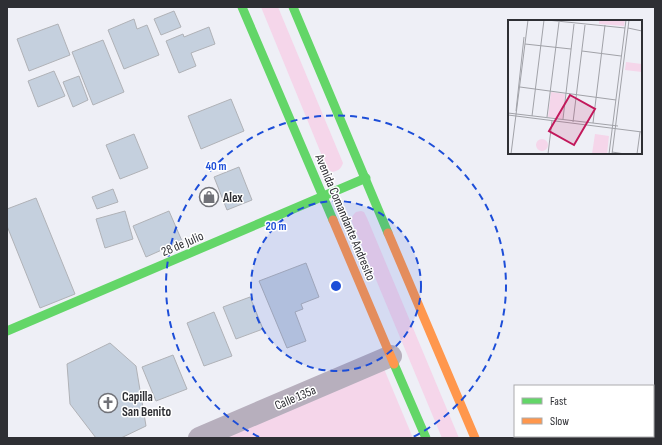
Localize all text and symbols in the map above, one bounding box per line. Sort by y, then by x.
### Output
inset map [508,20,642,154]
street label: Avenida Comandante Andresito [311,151,379,283]
text: 40 m [205,159,227,174]
shop icon: Alex [198,186,220,208]
place label: Alex [222,190,243,206]
text: 20 m [266,219,286,234]
street label: 28 de Julio [159,228,206,260]
centre of rings [329,279,343,293]
street label: Calle 135a [272,382,319,414]
legend [514,385,654,437]
place label: Capilla San Benito [122,389,171,420]
church icon: Capilla San Benito [97,392,119,414]
text: Fast [550,394,567,409]
text: Slow [550,414,569,429]

